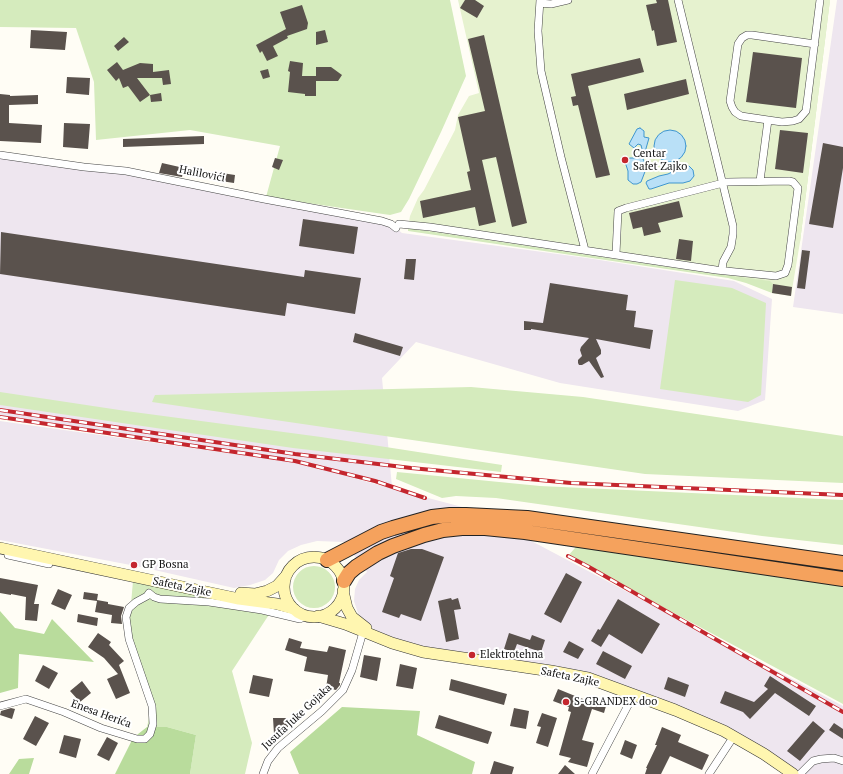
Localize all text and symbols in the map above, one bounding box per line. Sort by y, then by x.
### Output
place label: Centar Safet Zajko [633,147,687,173]
marker: Centar Safet Zajko [620,155,630,165]
street label: Halilovići [178,163,226,185]
place label: GP Bosna [142,558,188,572]
marker: GP Bosna [129,560,139,570]
street label: Safeta Zajke [152,574,212,600]
place label: Elektrotehna [480,648,543,662]
marker: Elektrotehna [467,650,477,660]
street label: Safeta Zajke [540,664,600,690]
street label: Jusufa Juke Gojaka [259,681,335,753]
place label: S-GRANDEX doo [574,695,657,709]
street label: Enesa Herića [69,697,133,731]
marker: S-GRANDEX doo [561,697,571,707]

